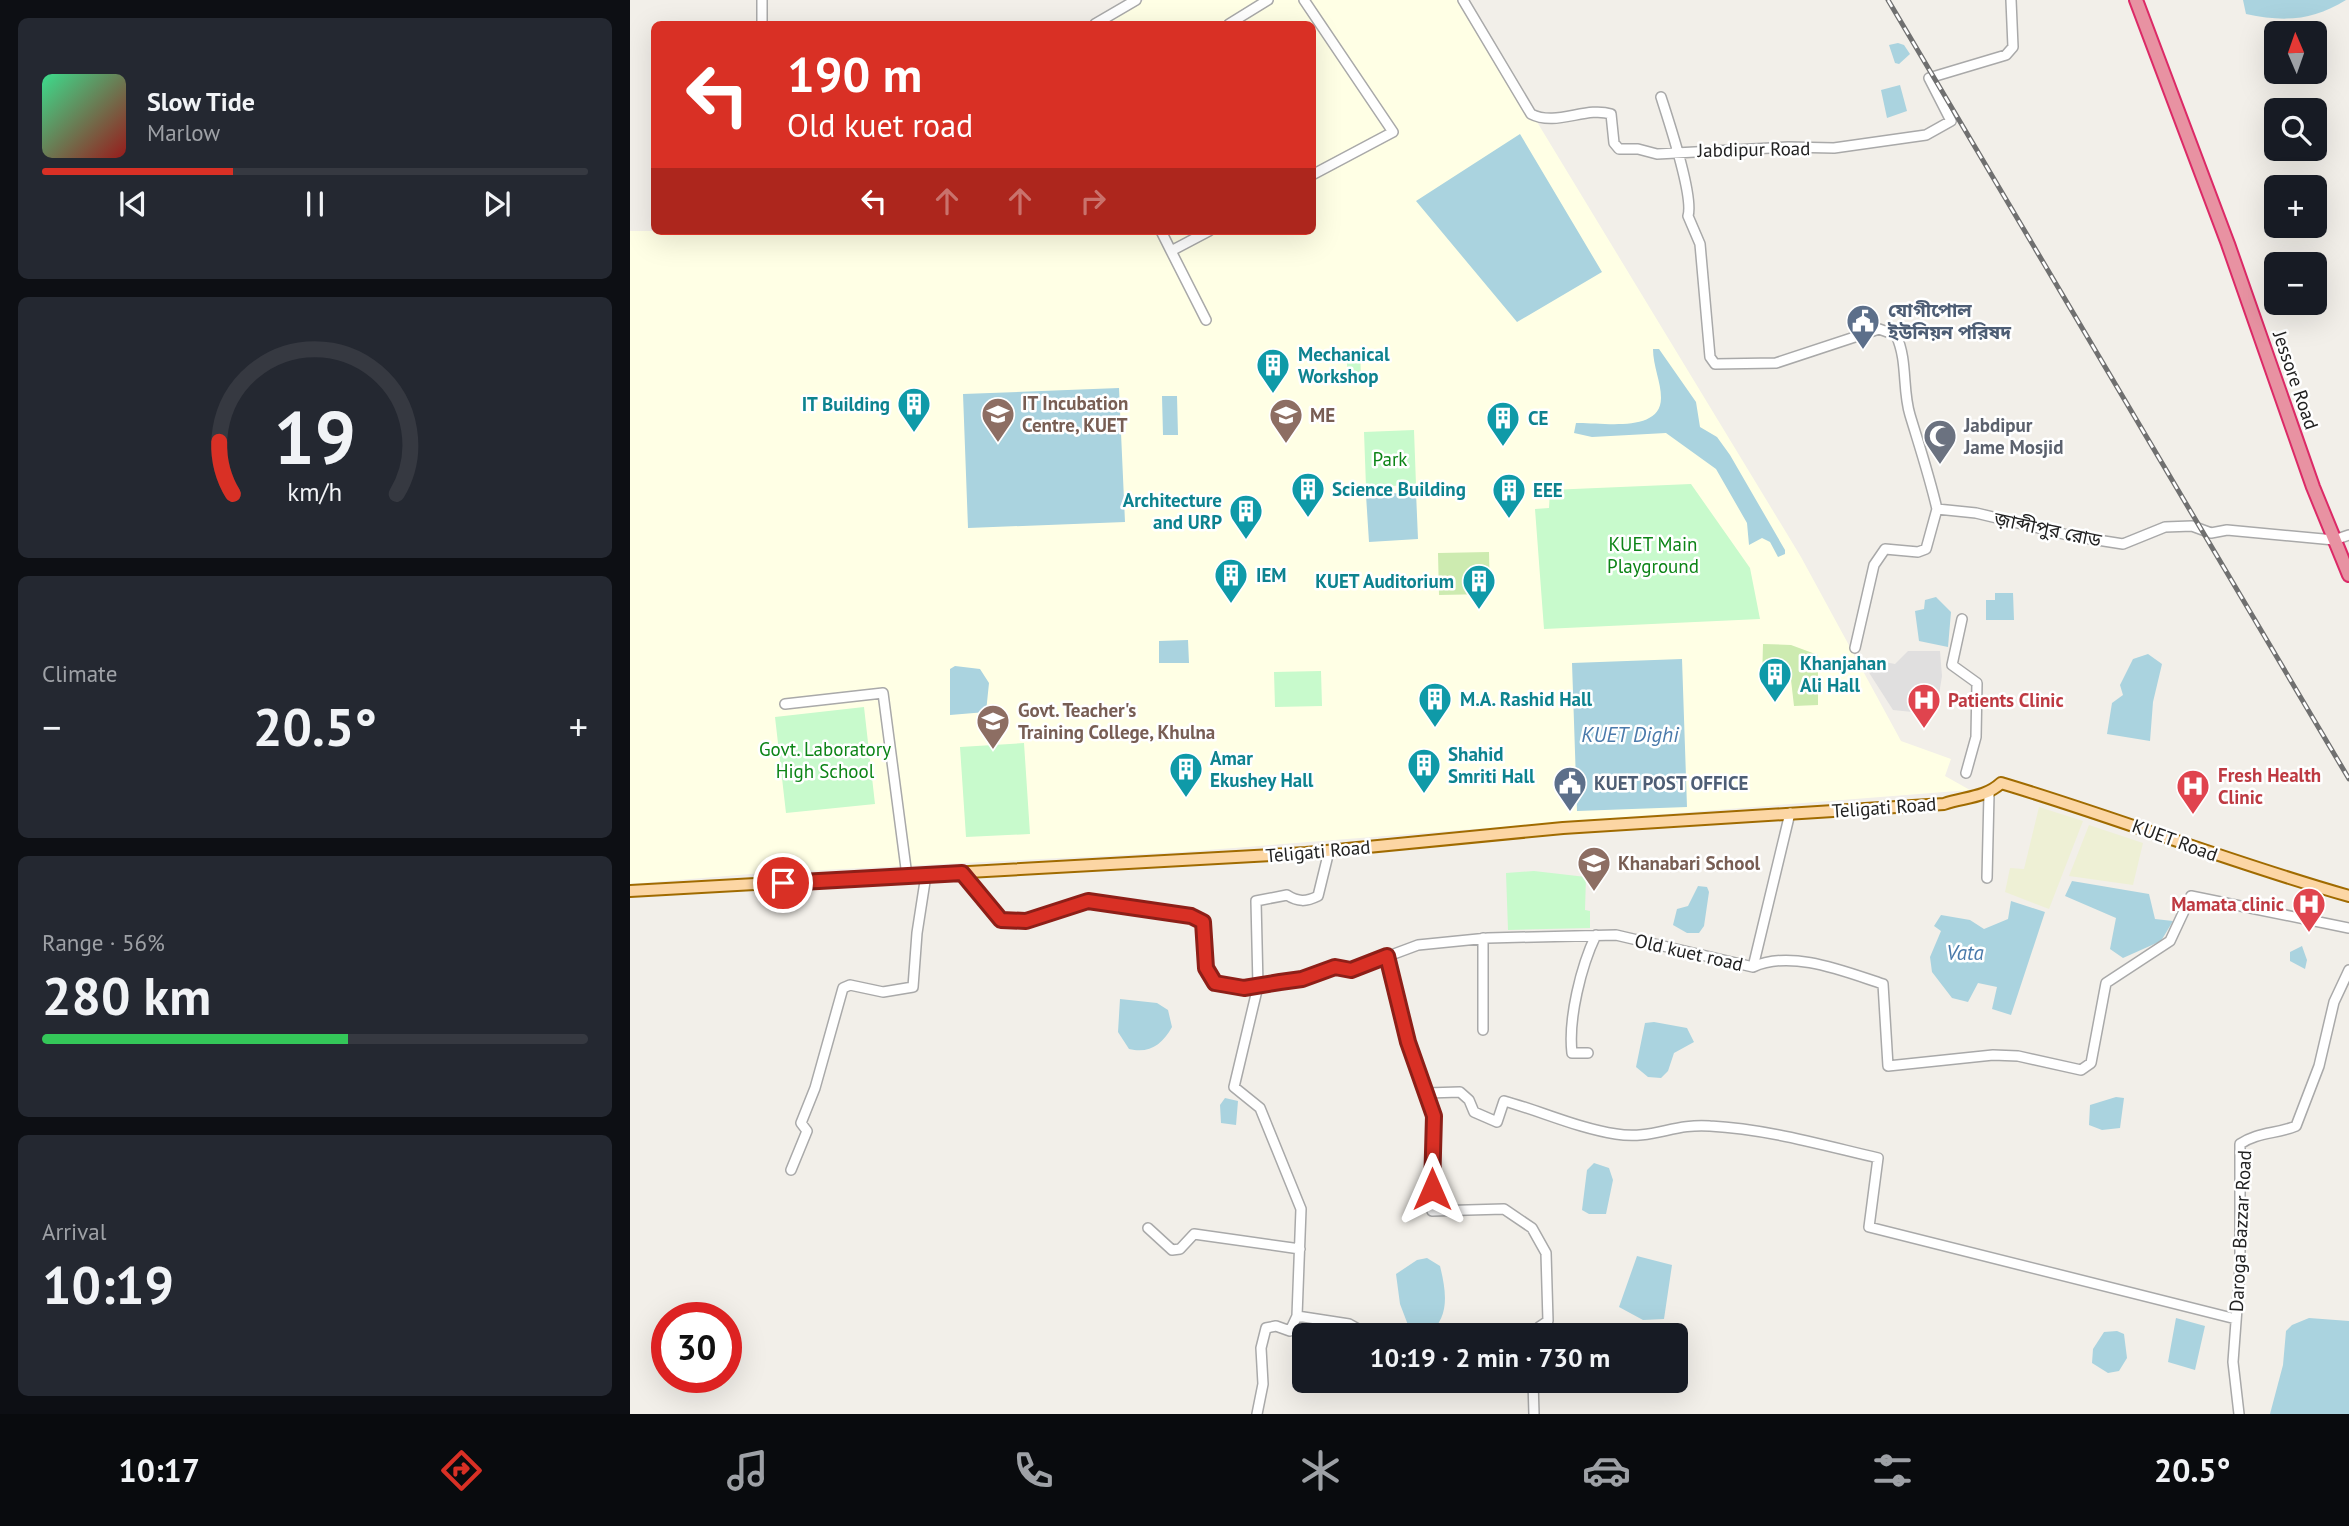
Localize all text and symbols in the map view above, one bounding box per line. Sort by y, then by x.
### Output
north arrow [2264,21,2328,84]
map controls [2264,21,2327,315]
text: 190 m [787,42,922,106]
icon: left [672,49,763,140]
text: Slow Tide [147,85,255,118]
button: search [2264,98,2327,161]
text: Old kuet road [787,104,973,146]
text: Marlow [147,118,220,147]
street label: Jabdipur Road [1696,136,1811,162]
button: + [2264,175,2327,238]
icon: left [855,182,893,220]
icon: ahead [928,182,966,220]
icon: ahead [1001,182,1039,220]
icon: right [1074,182,1112,220]
icon: previous [114,185,152,223]
icon: pause [296,185,334,223]
icon: next [478,185,516,223]
button: − [2264,252,2327,315]
place label: যোগীপোল ইউনিয়ন পরিষদ [1887,298,2011,344]
public building icon: যোগীপোল ইউনিয়ন পরিষদ [1844,302,1882,351]
street label: Jessore Road [2268,327,2324,432]
place label: Mechanical Workshop [1298,342,1390,388]
building icon: Mechanical Workshop [1254,346,1292,395]
building icon: IT Building [895,385,933,434]
text: 19 [274,390,356,484]
place label: IT Incubation Centre, KUET [1022,391,1128,437]
place label: IT Building [802,392,890,416]
school or university icon: IT Incubation Centre, KUET [979,395,1017,444]
school or university icon: ME [1267,396,1305,445]
building icon: CE [1484,399,1522,448]
place label: ME [1310,403,1335,427]
place label: CE [1528,406,1549,430]
place label: Jabdipur Jame Mosjid [1963,413,2063,459]
mosque icon: Jabdipur Jame Mosjid [1921,417,1959,466]
park label: Park [1373,447,1407,471]
building icon: Science Building [1289,470,1327,519]
building icon: EEE [1490,471,1528,520]
text: km/h [288,476,342,508]
place label: Science Building [1332,477,1466,501]
place label: EEE [1533,478,1563,502]
place label: Architecture and URP [1123,488,1222,534]
building icon: Architecture and URP [1227,492,1265,541]
street label: জ়াব্দীপুর রোড [1991,506,2104,552]
park label: KUET Main Playground [1607,532,1699,578]
building icon: IEM [1212,556,1250,605]
building icon: KUET Auditorium [1460,562,1498,611]
place label: IEM [1256,563,1287,587]
place label: KUET Auditorium [1315,569,1454,593]
place label: Khanjahan Ali Hall [1800,651,1887,697]
building icon: Khanjahan Ali Hall [1756,655,1794,704]
text: Climate [42,659,117,688]
building icon: M.A. Rashid Hall [1416,680,1454,729]
hospital icon: Patients Clinic [1905,681,1943,730]
place label: M.A. Rashid Hall [1460,687,1593,711]
place label: Patients Clinic [1948,688,2064,712]
text: 20.5° [253,693,377,760]
place label: Govt. Teacher's Training College, Khulna [1018,698,1215,744]
text: − [42,702,61,751]
text: + [569,702,588,751]
school or university icon: Govt. Teacher's Training College, Khulna [974,702,1012,751]
water label: KUET Dighi [1581,721,1679,748]
park label: Govt. Laboratory High School [759,737,891,783]
place label: Shahid Smriti Hall [1448,742,1535,788]
place label: Amar Ekushey Hall [1210,746,1314,792]
building icon: Shahid Smriti Hall [1405,746,1443,795]
building icon: Amar Ekushey Hall [1167,750,1205,799]
place label: Fresh Health Clinic [2218,763,2321,809]
public building icon: KUET POST OFFICE [1551,764,1589,813]
hospital icon: Fresh Health Clinic [2174,767,2212,816]
place label: KUET POST OFFICE [1594,771,1749,795]
street label: Teligati Road [1831,791,1937,823]
street label: KUET Road [2129,813,2221,867]
street label: Teligati Road [1265,834,1371,868]
school or university icon: Khanabari School [1575,844,1613,893]
place label: Khanabari School [1618,851,1761,875]
pin [753,853,813,913]
icon: arrive [764,864,802,902]
hospital icon: Mamata clinic [2290,885,2328,934]
place label: Mamata clinic [2171,892,2284,916]
text: Range · 56% [42,928,165,957]
street label: Old kuet road [1632,928,1746,976]
water label: Vata [1946,939,1985,966]
text: 280 km [42,962,211,1029]
street label: Daroga Bazzar Road [2224,1150,2256,1312]
position arrow [1395,1152,1469,1226]
text: Arrival [42,1217,106,1246]
text: 10:19 [42,1251,174,1318]
speed limit sign: 30 [651,1302,742,1393]
text: 10:19 · 2 min · 730 m [1370,1341,1610,1374]
icon: directions [437,1446,486,1495]
icon: music [723,1446,772,1495]
icon: phone [1009,1446,1058,1495]
icon: climate [1296,1446,1345,1495]
icon: car [1582,1446,1631,1495]
icon: filters [1868,1446,1917,1495]
text: 10:17 [119,1449,200,1491]
text: 20.5° [2154,1449,2230,1491]

